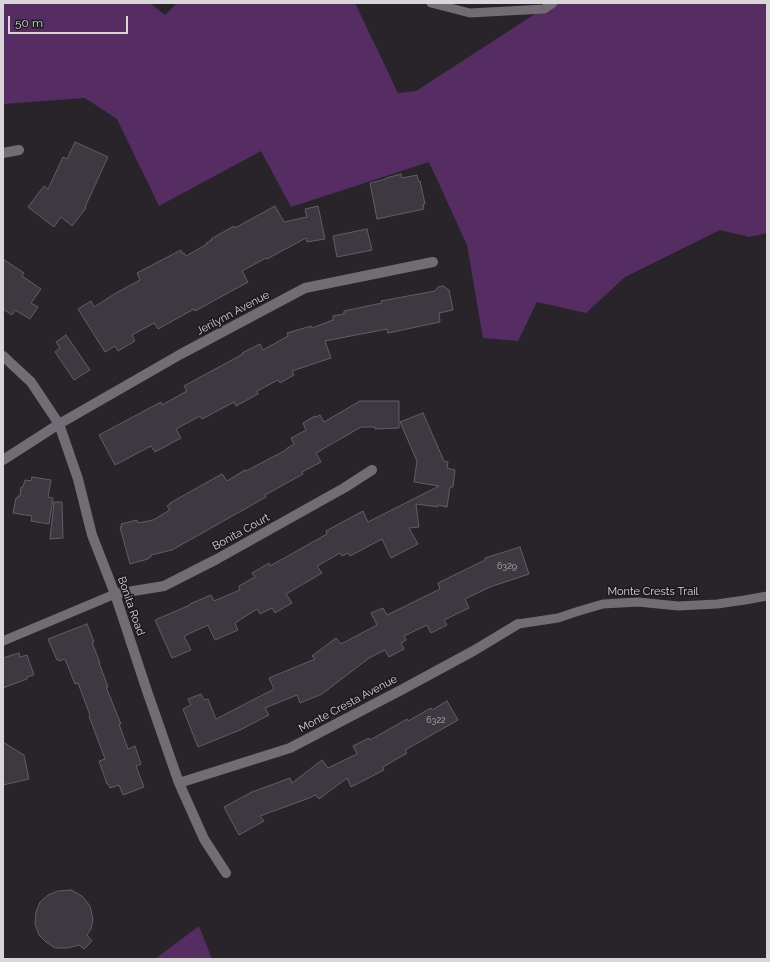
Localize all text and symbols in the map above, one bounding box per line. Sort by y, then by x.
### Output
scale bar [10,8,130,34]
text: 50 m [15,16,43,30]
street label: Jerilynn Avenue [194,288,272,338]
street label: Bonita Court [210,511,272,553]
house number: 6329 [497,561,517,571]
street label: Bonita Road [115,575,147,637]
street label: Monte Crests Trail [607,585,699,599]
street label: Monte Cresta Avenue [297,672,399,736]
house number: 6322 [426,715,446,725]

